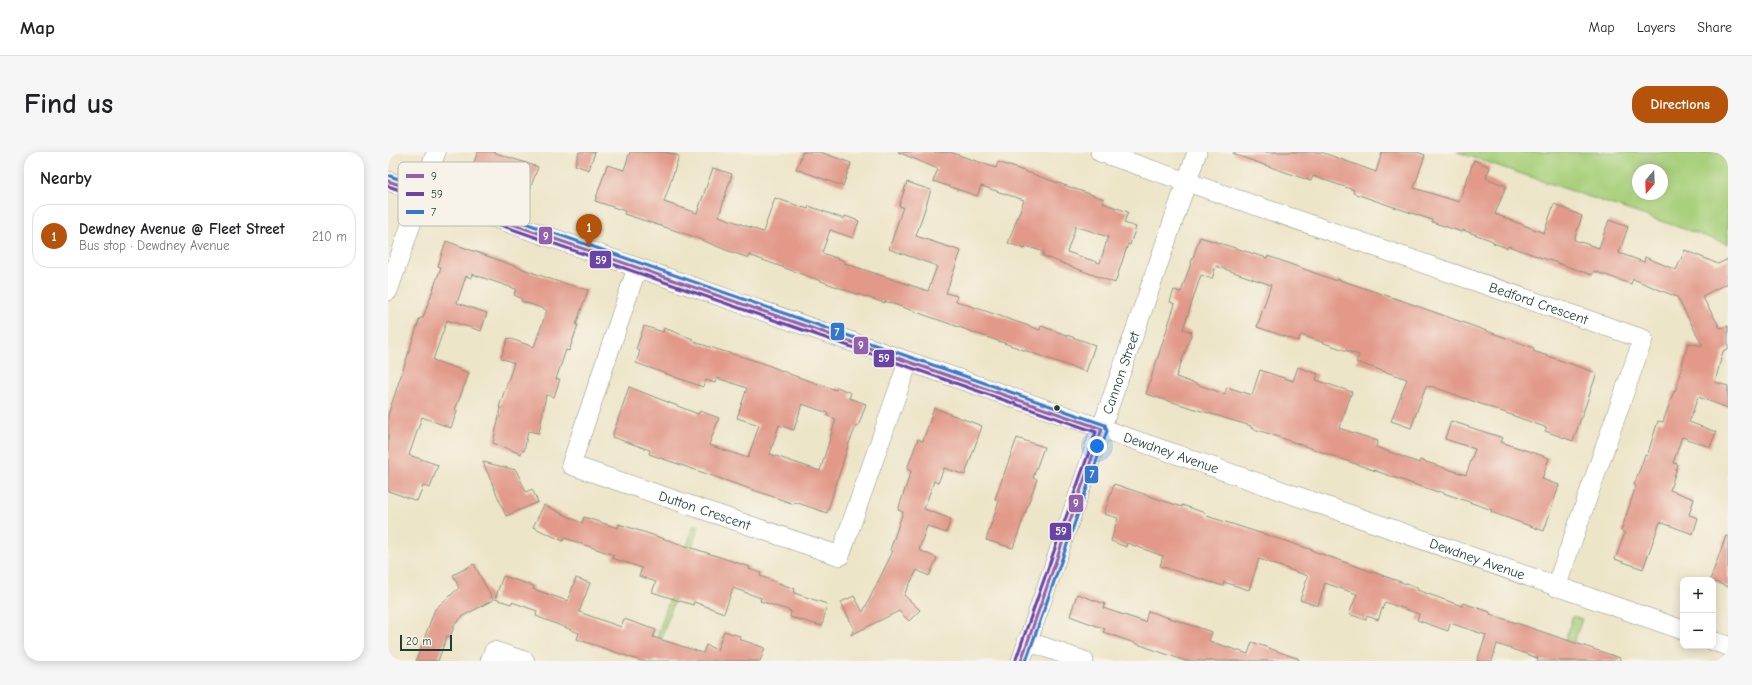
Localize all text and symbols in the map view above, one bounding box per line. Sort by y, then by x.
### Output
text: Map [20,17,55,39]
text: Map [1588,19,1615,36]
text: Layers [1637,19,1675,36]
text: Share [1697,19,1732,36]
button: Directions [1632,86,1728,123]
text: Find us [24,88,113,120]
legend [398,162,530,226]
north arrow [1632,164,1668,200]
text: Nearby [40,169,91,188]
text: 9 [431,170,437,183]
text: 59 [431,188,443,201]
text: 7 [431,206,436,219]
pin: 1 [576,214,602,247]
text: Dewdney Avenue @ Fleet Street [79,220,285,238]
line badge: 9 [538,226,553,245]
text: 1 [51,229,57,244]
text: 210 m [312,229,347,244]
text: 9 [543,230,549,243]
text: Bus stop · Dewdney Avenue [79,238,230,253]
line badge: 59 [589,250,612,269]
text: 59 [595,254,607,267]
street label: Bedford Crescent [1487,278,1591,328]
line badge: 7 [830,322,845,341]
text: 7 [835,326,840,339]
street label: Cannon Street [1099,328,1143,416]
line badge: 9 [853,336,869,355]
text: 9 [858,339,864,352]
line badge: 59 [873,349,895,368]
text: 59 [878,352,890,365]
unlabelled marker [1052,403,1062,413]
street label: Dewdney Avenue [1121,428,1221,477]
your location [1087,436,1107,456]
line badge: 7 [1084,465,1099,484]
text: 7 [1090,468,1095,481]
street label: Dutton Crescent [657,487,754,534]
line badge: 9 [1068,494,1084,513]
text: 9 [1073,497,1079,510]
line badge: 59 [1049,522,1072,541]
text: 59 [1055,525,1067,538]
street label: Dewdney Avenue [1427,534,1527,583]
map controls [1680,577,1716,649]
button: + [1680,577,1716,613]
button: − [1680,613,1716,649]
scale bar [400,633,452,652]
text: 20 m [406,635,431,648]

